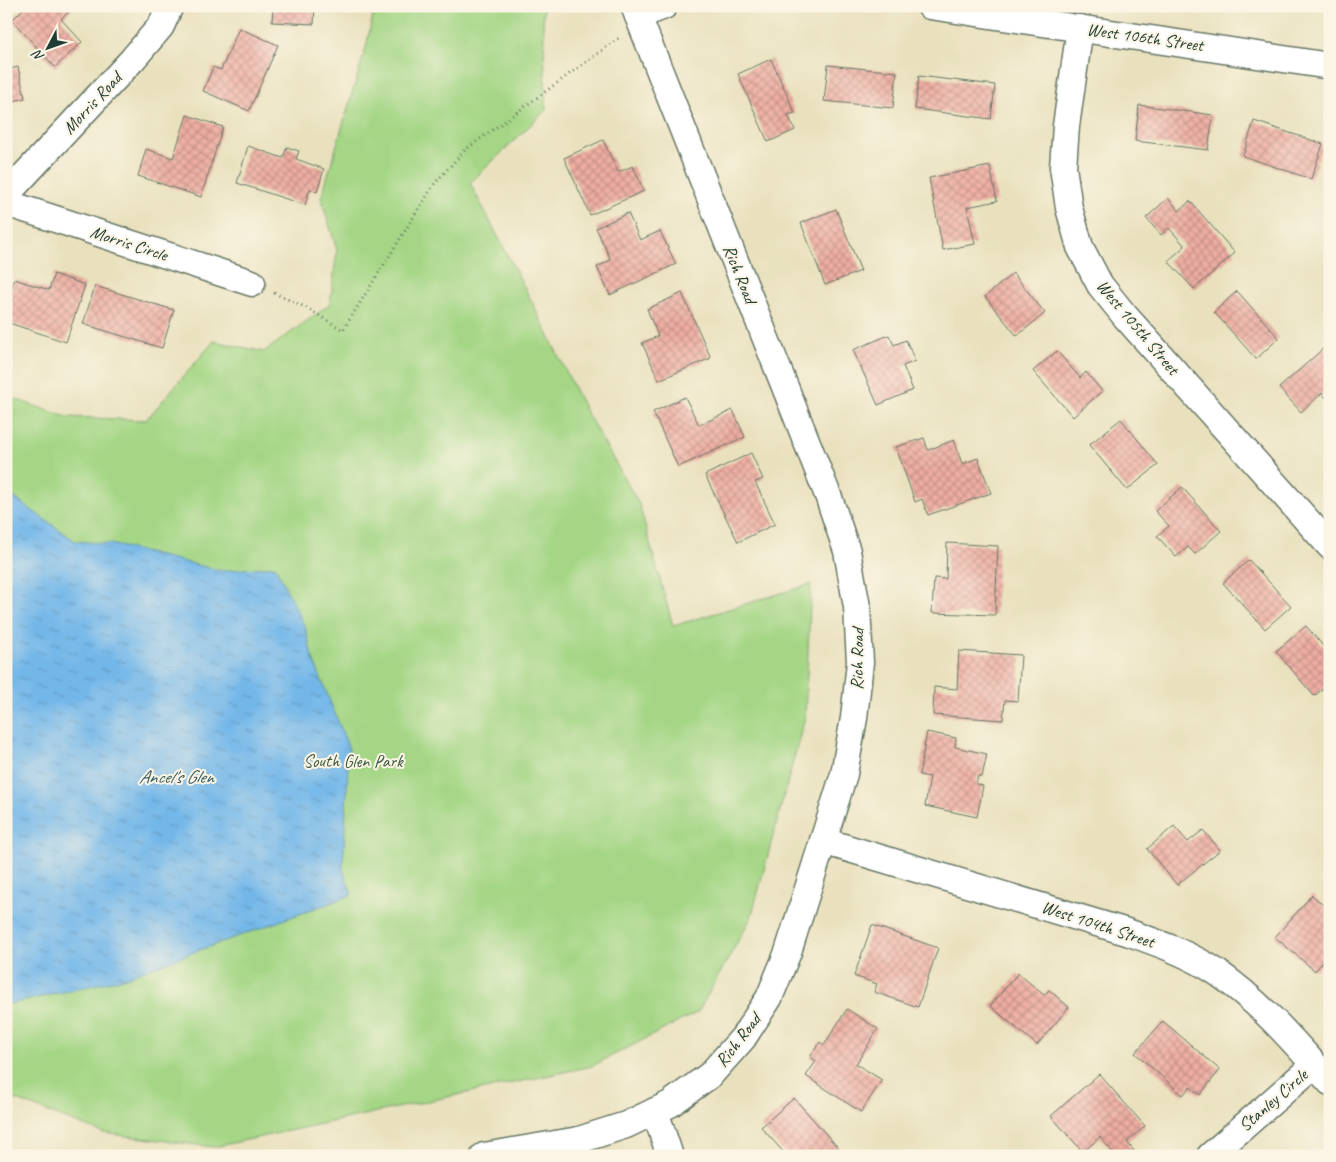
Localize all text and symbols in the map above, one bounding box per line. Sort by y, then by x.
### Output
street label: West 106th Street [1085,18,1207,56]
north arrow [22,22,72,72]
text: N [28,46,48,65]
street label: Morris Road [58,65,128,139]
street label: Morris Circle [88,220,171,266]
street label: Rich Road [718,241,763,309]
street label: West 105th Street [1092,275,1185,380]
street label: Rich Road [845,625,869,690]
park label: South Glen Park [303,750,404,772]
water label: Ancel's Glen [139,765,216,789]
street label: West 104th Street [1039,895,1159,953]
street label: Rich Road [710,1007,767,1071]
street label: Stanley Circle [1234,1063,1313,1136]

